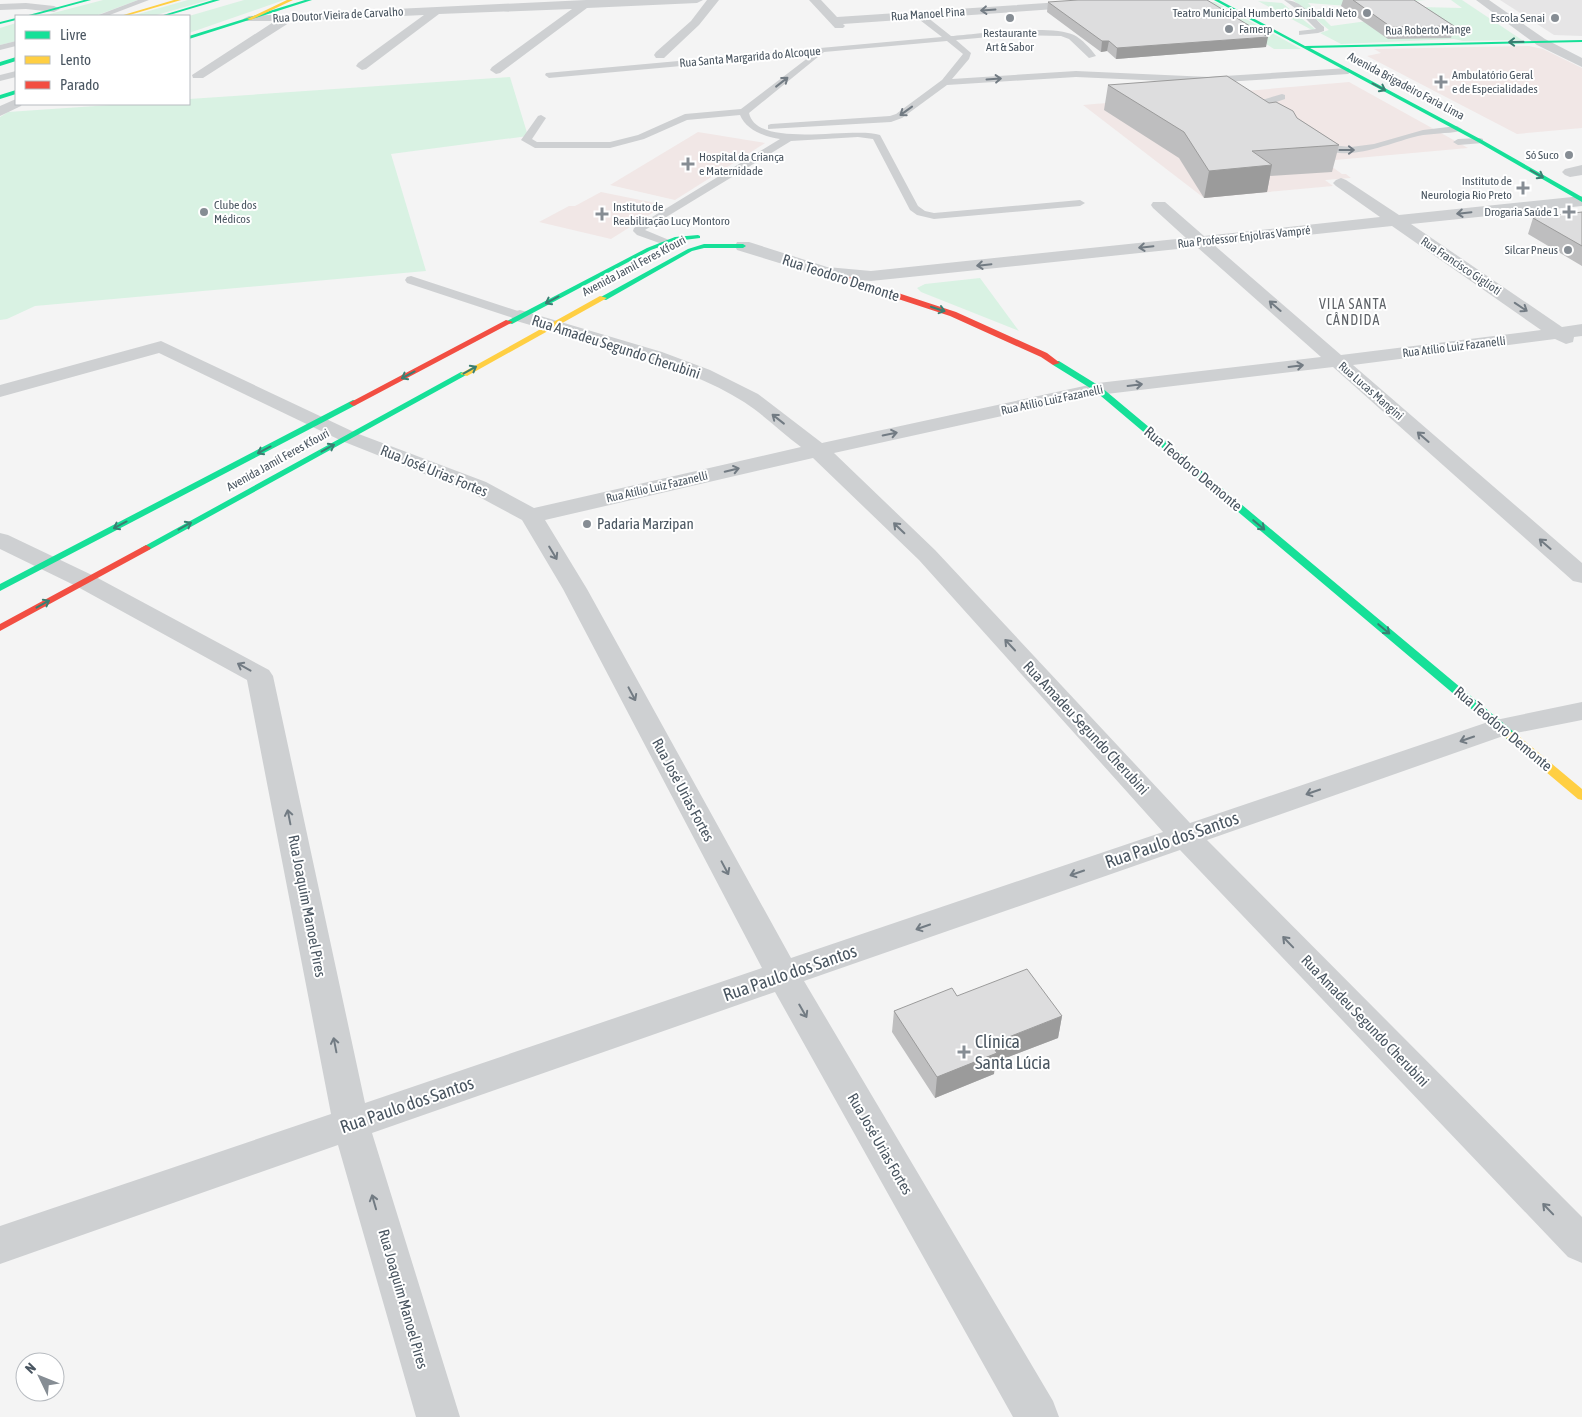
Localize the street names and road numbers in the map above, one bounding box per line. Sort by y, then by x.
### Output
street label: Rua Manoel Pina [891,4,965,24]
street label: Rua Doutor Vieira de Carvalho [272,5,404,25]
street label: Rua Roberto Mange [1385,22,1471,38]
street label: Rua Santa Margarida do Alcoque [679,44,821,70]
street label: Avenida Brigadeiro Faria Lima [1345,49,1467,123]
street label: Rua Professor Enjolras Vampré [1177,223,1311,251]
street label: Avenida Jamil Feres Kfouri [580,233,688,299]
street label: Rua Francisco Giglioti [1418,234,1504,298]
street label: Rua Teodoro Demonte [780,251,902,305]
street label: Rua Amadeu Segundo Cherubini [530,311,703,382]
street label: Rua Atílio Luiz Fazanelli [1402,334,1506,360]
street label: Rua Lucas Mangini [1336,359,1406,423]
street label: Rua Atílio Luiz Fazanelli [1000,382,1104,418]
street label: Rua Teodoro Demonte [1141,423,1246,515]
street label: Avenida Jamil Feres Kfouri [224,426,332,494]
street label: Rua José Urias Fortes [378,441,490,500]
street label: Rua Atílio Luiz Fazanelli [605,468,709,506]
street label: Rua Amadeu Segundo Cherubini [1020,657,1153,798]
street label: Rua Teodoro Demonte [1451,683,1556,775]
street label: Rua José Urias Fortes [649,735,718,844]
street label: Rua Paulo dos Santos [1102,807,1241,872]
street label: Rua Joaquim Manoel Pires [285,833,330,978]
street label: Rua Paulo dos Santos [720,940,859,1005]
street label: Rua Amadeu Segundo Cherubini [1298,951,1433,1090]
street label: Rua Paulo dos Santos [337,1072,476,1137]
street label: Rua José Urias Fortes [845,1090,916,1197]
street label: Rua Joaquim Manoel Pires [375,1227,432,1371]

